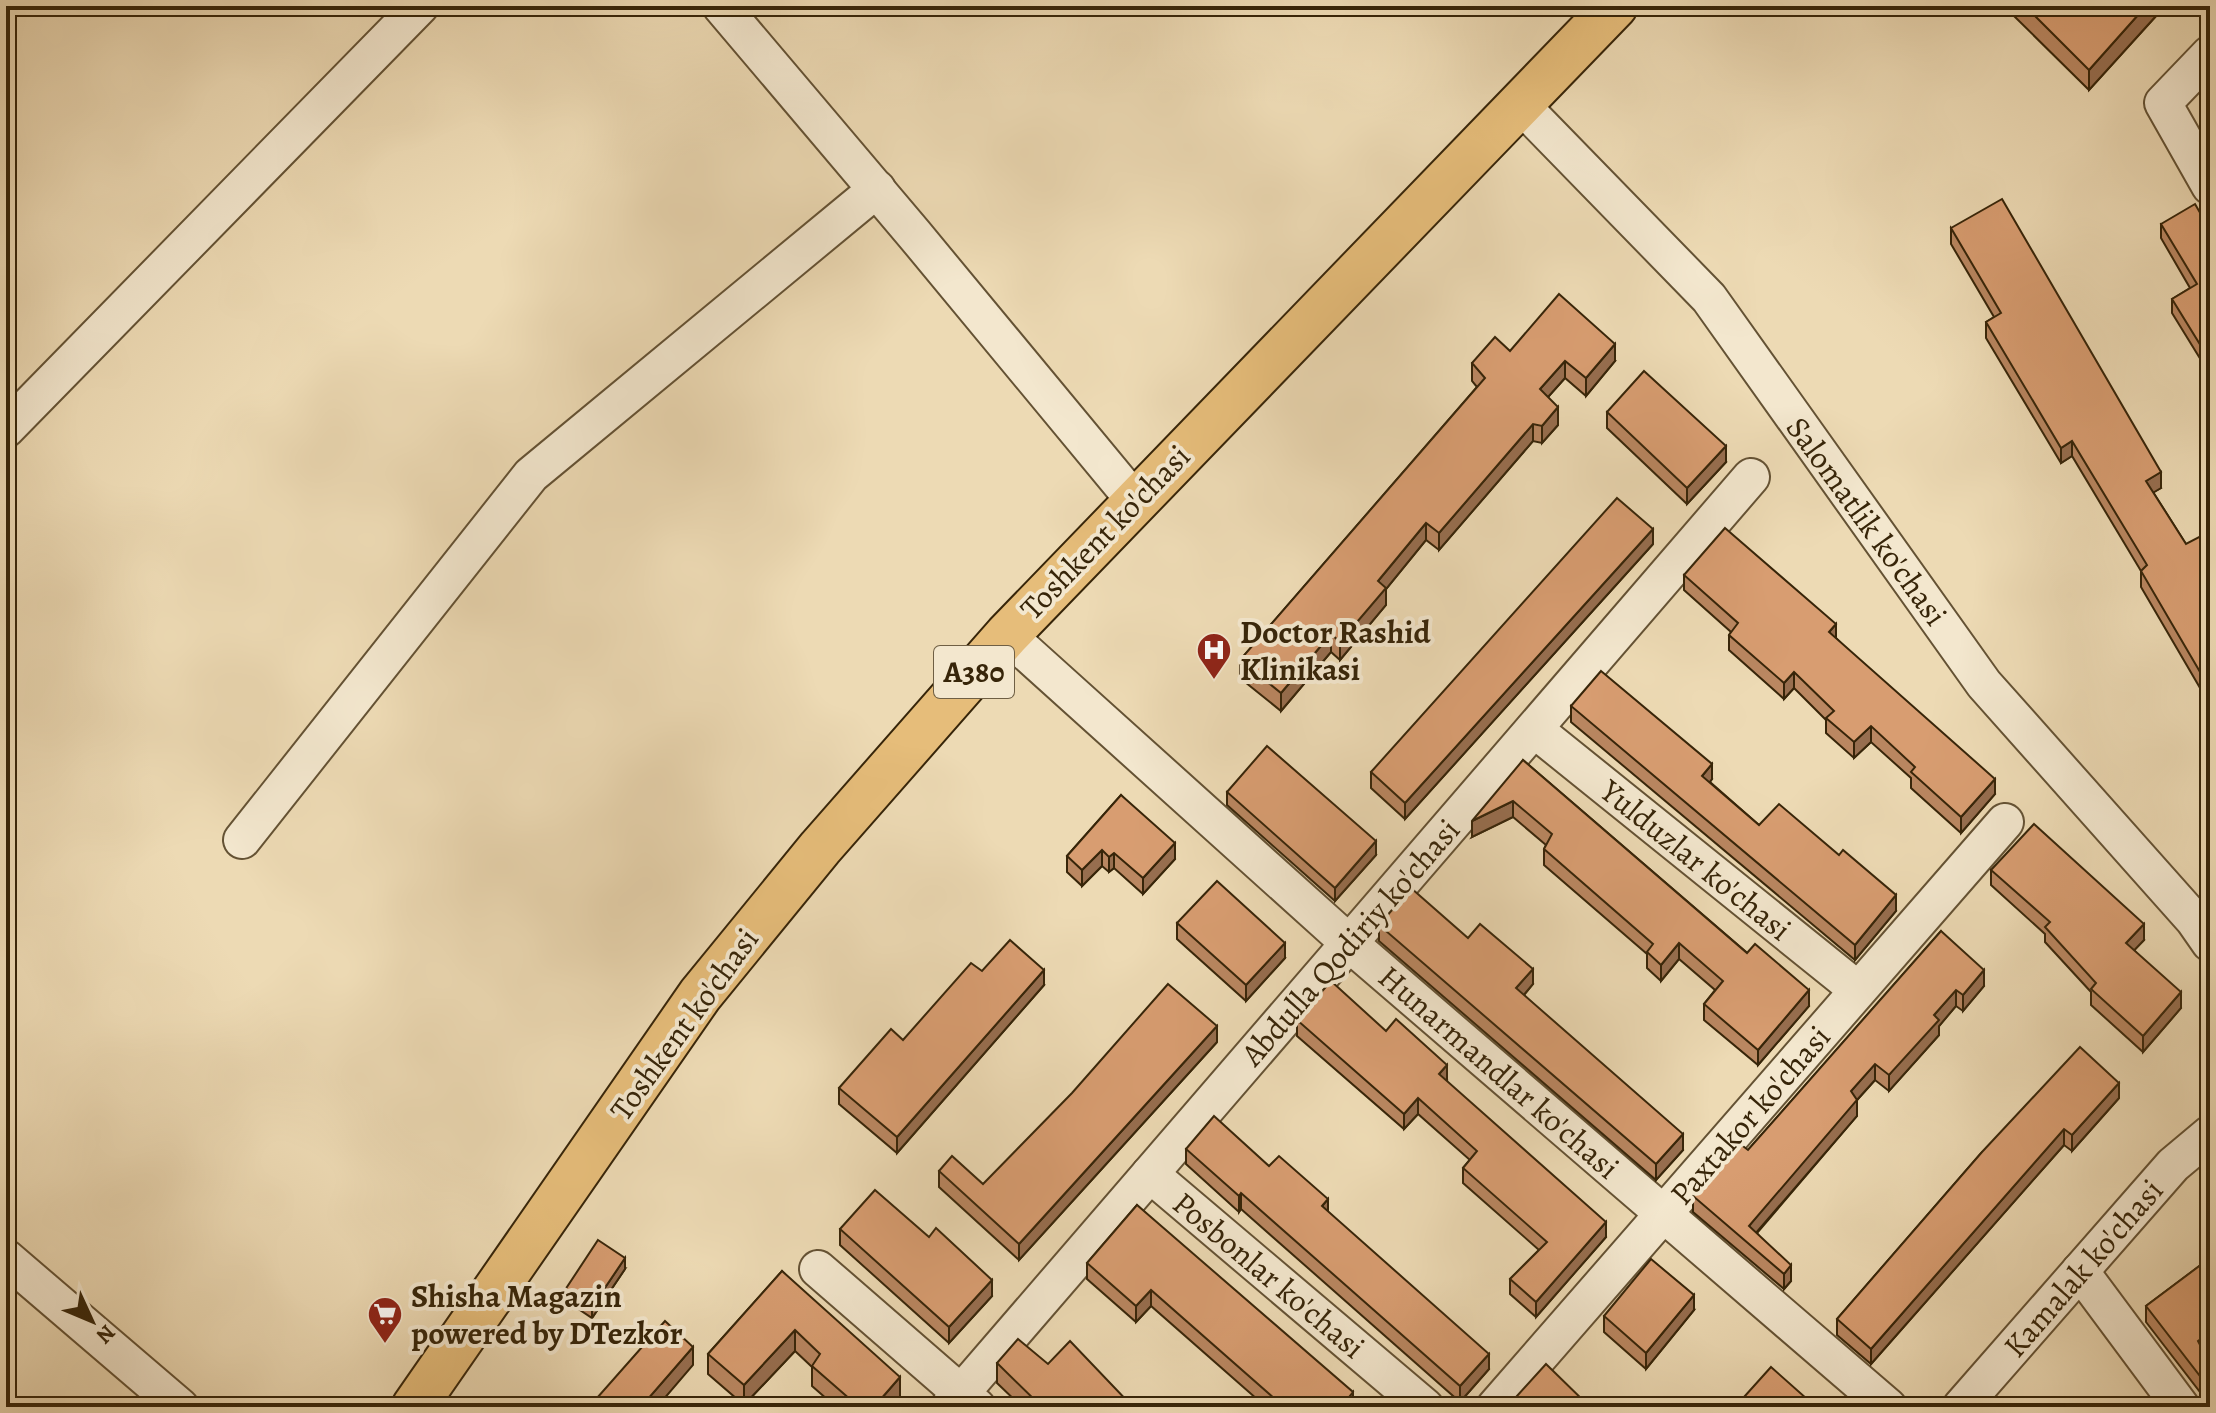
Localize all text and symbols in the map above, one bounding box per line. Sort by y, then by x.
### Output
street label: Salomatlik ko'chasi [1776,408,1958,634]
street label: Toshkent ko'chasi [1010,435,1200,629]
place label: Doctor Rashid Klinikasi [1240,610,1432,691]
hospital icon: Doctor Rashid Klinikasi [1195,631,1233,681]
road number: A380 [934,646,1014,698]
street label: Yulduzlar ko'chasi [1590,769,1801,951]
street label: Abdulla Qodiriy ko'chasi [1230,809,1470,1076]
street label: Toshkent ko'chasi [599,919,769,1129]
street label: Hunarmandlar ko'chasi [1369,955,1629,1189]
street label: Paxtakor ko'chasi [1660,1016,1840,1214]
street label: Kamalak ko'chasi [1993,1169,2173,1367]
street label: Posbonlar ko'chasi [1164,1182,1374,1368]
place label: Shisha Magazin powered by DTezkor [411,1274,683,1355]
north arrow [52,1281,132,1361]
supermarket icon: Shisha Magazin powered by DTezkor [366,1295,404,1345]
text: N [89,1318,122,1350]

